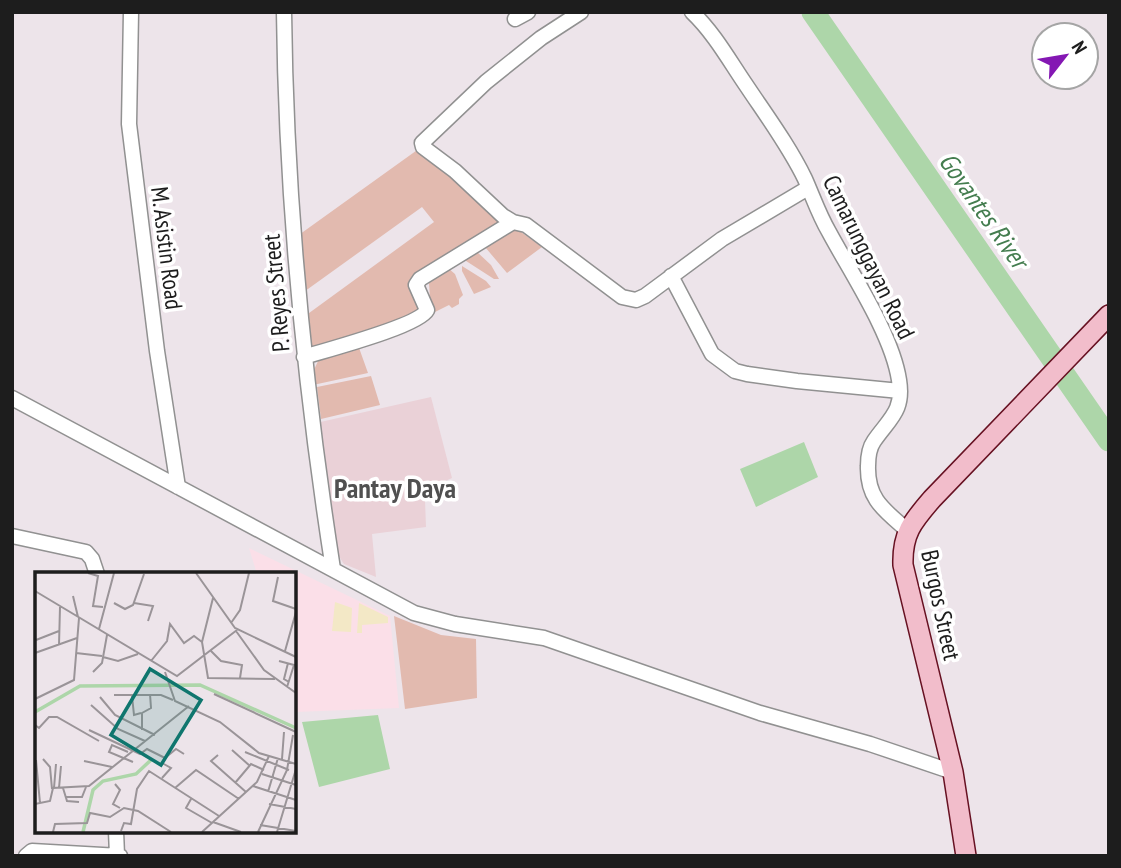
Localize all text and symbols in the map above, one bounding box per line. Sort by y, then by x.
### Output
north arrow [1030,21,1100,91]
text: N [1067,37,1093,58]
water label: Govantes River [932,146,1038,277]
street label: Camarunggayan Road [816,170,922,344]
street label: M. Asistin Road [144,185,190,311]
street label: P. Reyes Street [255,232,297,353]
district label: Pantay Daya [334,469,456,506]
street label: Burgos Street [914,547,968,663]
inset map [35,572,296,833]

